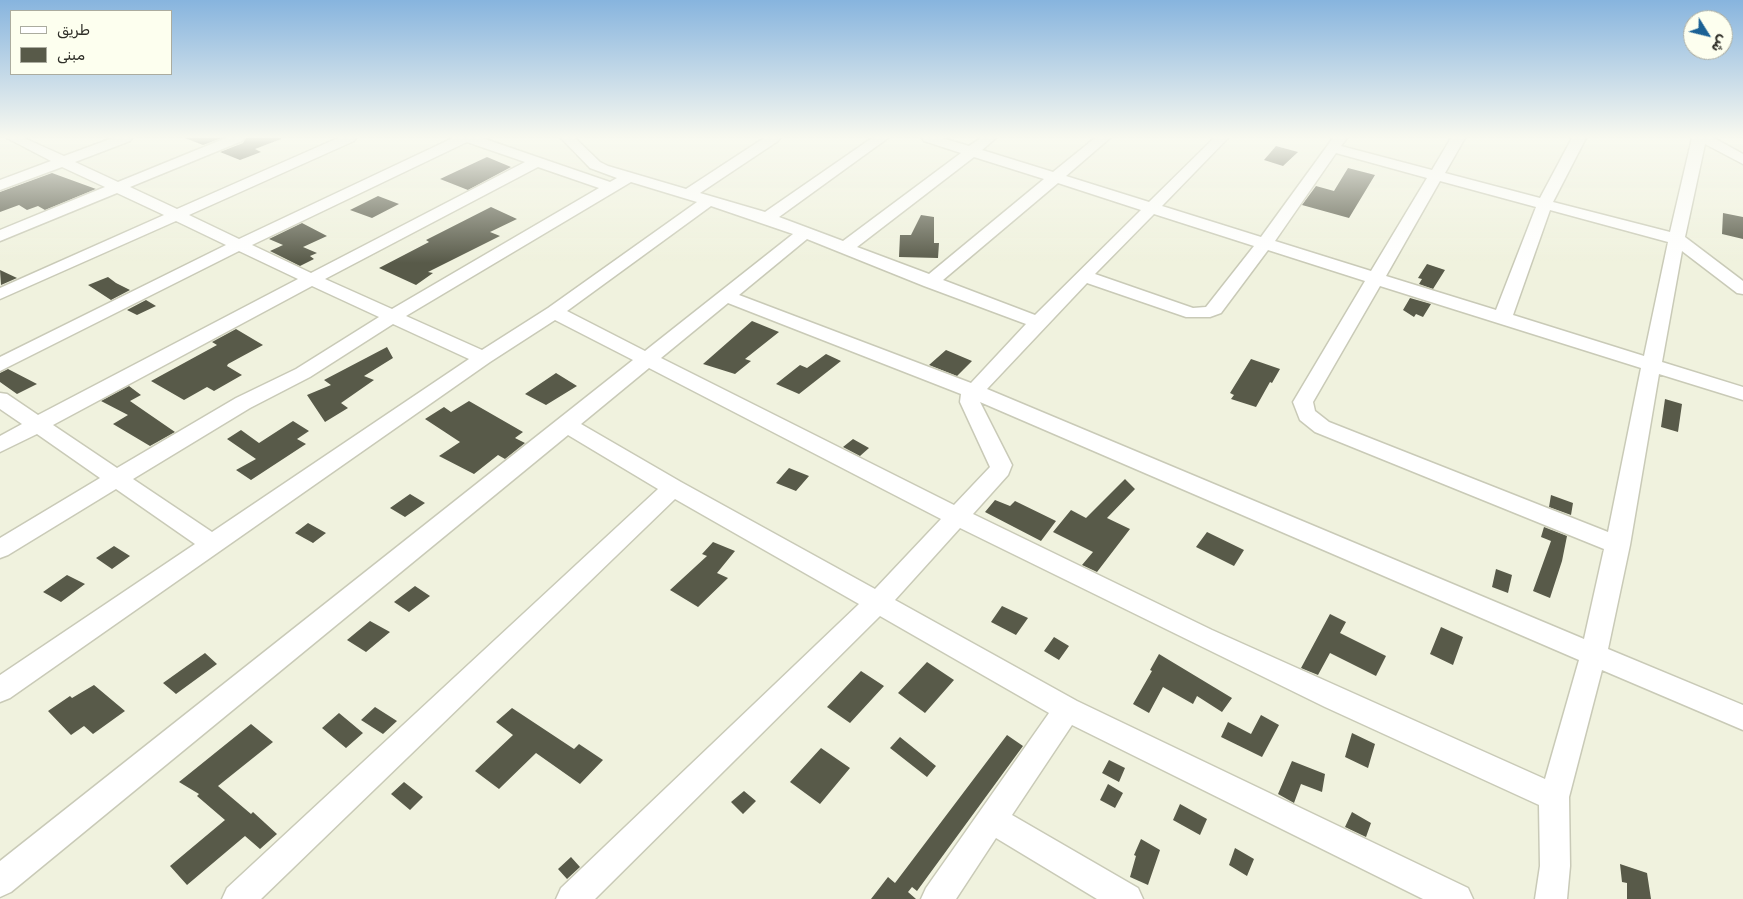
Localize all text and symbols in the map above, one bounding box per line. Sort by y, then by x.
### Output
legend [10,10,172,75]
north arrow [1683,10,1733,60]
text: طريق [57,21,90,39]
text: ش [1708,31,1732,56]
text: مبنى [57,46,85,64]

